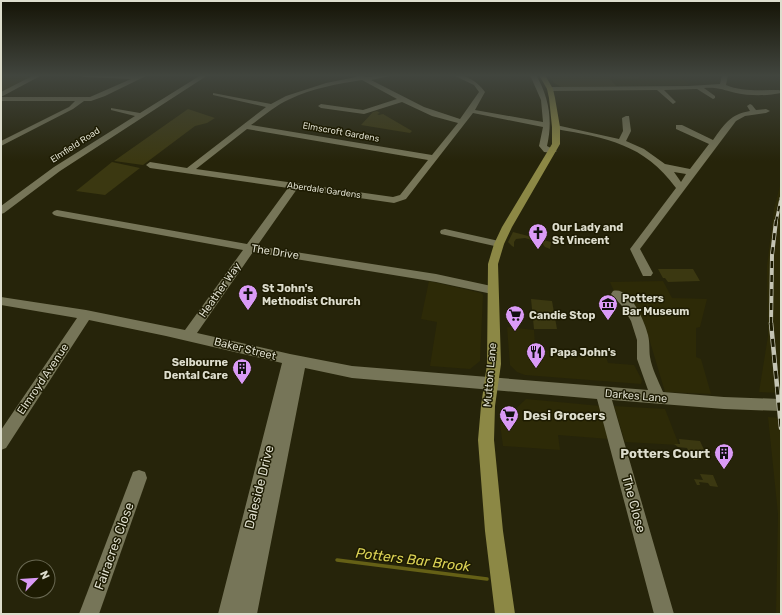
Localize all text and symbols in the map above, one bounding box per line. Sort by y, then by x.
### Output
street label: Elmscroft Gardens [302,120,381,144]
street label: Elmfield Road [49,125,101,165]
street label: Aberdale Gardens [286,180,362,200]
place label: Our Lady and St Vincent [552,221,623,247]
church icon: Our Lady and St Vincent [527,222,549,250]
street label: The Drive [250,242,300,262]
street label: Heather Way [196,260,244,320]
place label: St John's Methodist Church [262,282,361,308]
church icon: St John's Methodist Church [237,283,259,311]
place label: Potters Bar Museum [622,292,689,318]
museum icon: Potters Bar Museum [597,293,619,321]
supermarket icon: Candie Stop [504,304,526,332]
place label: Candie Stop [529,309,595,322]
street label: Baker Street [213,335,278,363]
street label: Elmroyd Avenue [15,341,71,417]
restaurant icon: Papa John's [525,341,547,369]
street label: Mutton Lane [481,342,499,408]
place label: Papa John's [550,346,616,359]
place label: Selbourne Dental Care [164,356,228,382]
building icon: Selbourne Dental Care [231,357,253,385]
street label: Darkes Lane [604,387,668,405]
supermarket icon: Desi Grocers [498,404,520,432]
place label: Desi Grocers [523,408,605,423]
building icon: Potters Court [713,442,735,470]
street label: Daleside Drive [241,444,277,530]
place label: Potters Court [620,446,710,461]
street label: The Close [619,474,649,534]
street label: Fairacres Close [91,500,137,592]
water label: Potters Bar Brook [355,545,472,576]
north arrow [16,559,56,599]
text: N [37,569,52,581]

